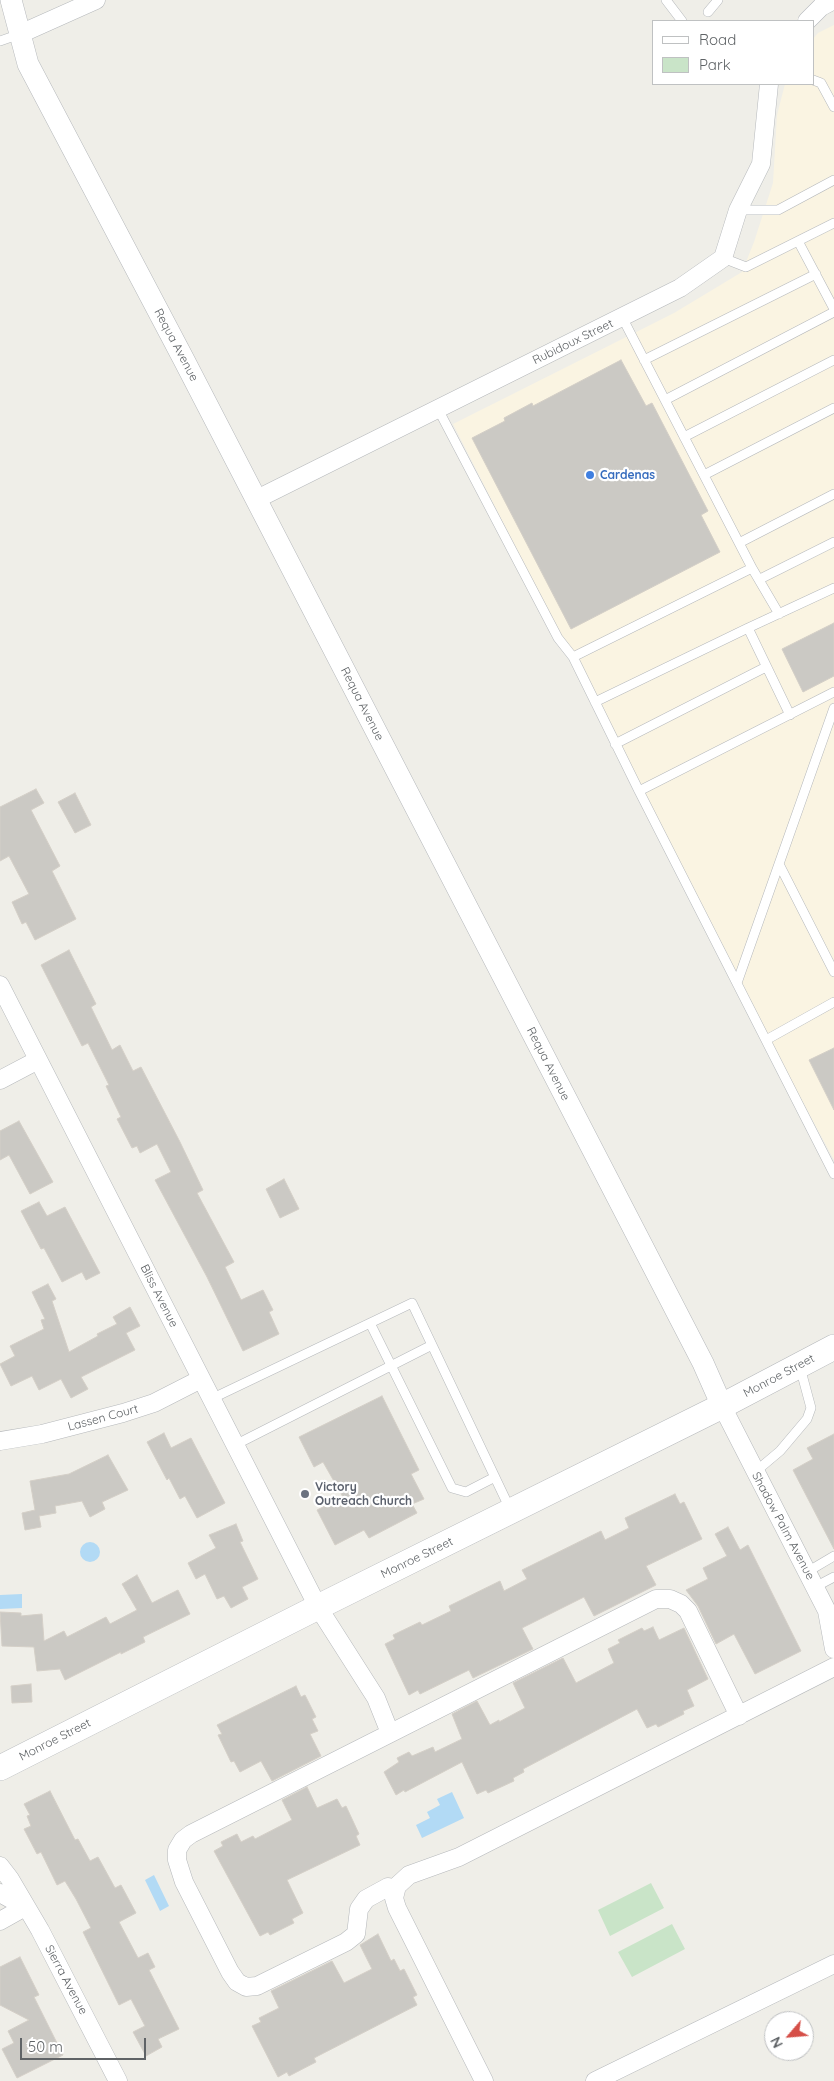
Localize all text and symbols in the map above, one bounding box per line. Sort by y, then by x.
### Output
legend [652,20,814,85]
text: Road [699,30,736,49]
text: Park [699,55,731,74]
street label: Requa Avenue [151,306,201,384]
street label: Rubidoux Street [530,316,616,368]
place label: Cardenas [600,468,655,482]
marker: Cardenas [584,469,596,481]
street label: Requa Avenue [337,665,387,743]
street label: Requa Avenue [523,1025,573,1103]
street label: Bliss Avenue [137,1262,181,1330]
street label: Monroe Street [741,1351,817,1401]
street label: Lassen Court [66,1402,140,1434]
street label: Shadow Palm Avenue [748,1470,818,1582]
place label: Victory Outreach Church [315,1480,412,1508]
marker: Victory Outreach Church [299,1488,311,1500]
street label: Monroe Street [379,1534,455,1582]
street label: Monroe Street [17,1716,93,1764]
street label: Sierra Avenue [42,1943,90,2017]
north arrow [764,2011,814,2061]
scale bar [22,2028,149,2060]
text: N [766,2034,787,2051]
text: 50 m [28,2037,63,2056]

